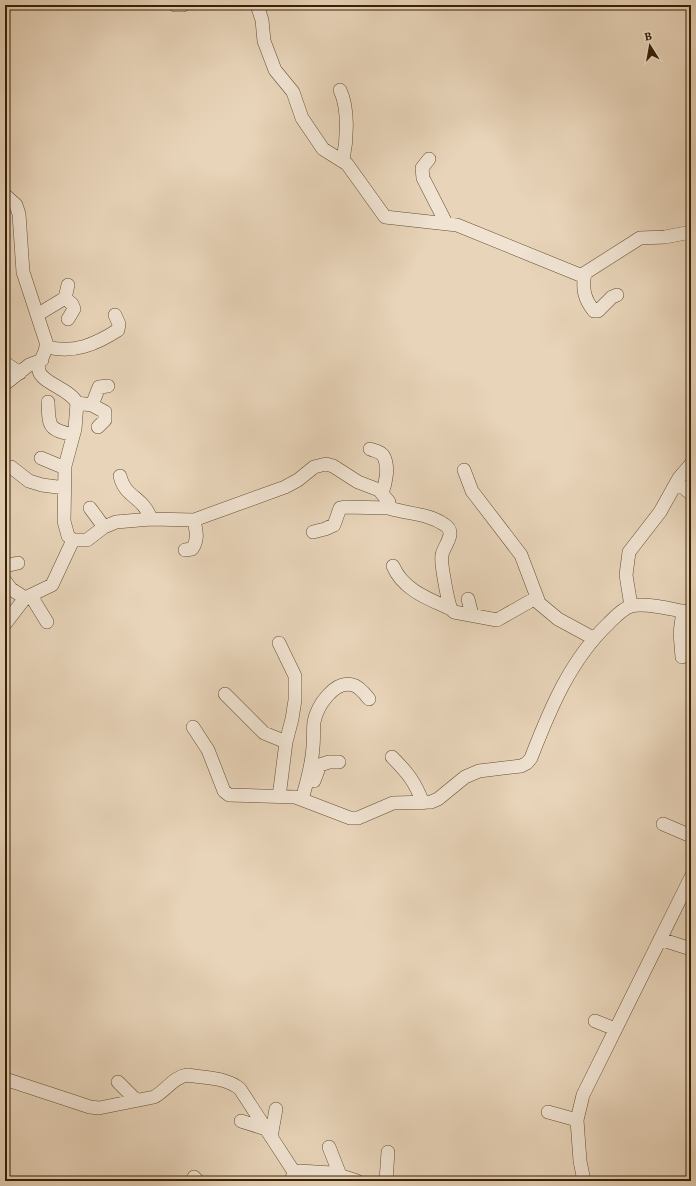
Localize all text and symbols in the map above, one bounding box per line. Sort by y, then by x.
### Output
north arrow [630,26,670,66]
text: B [643,30,653,46]

